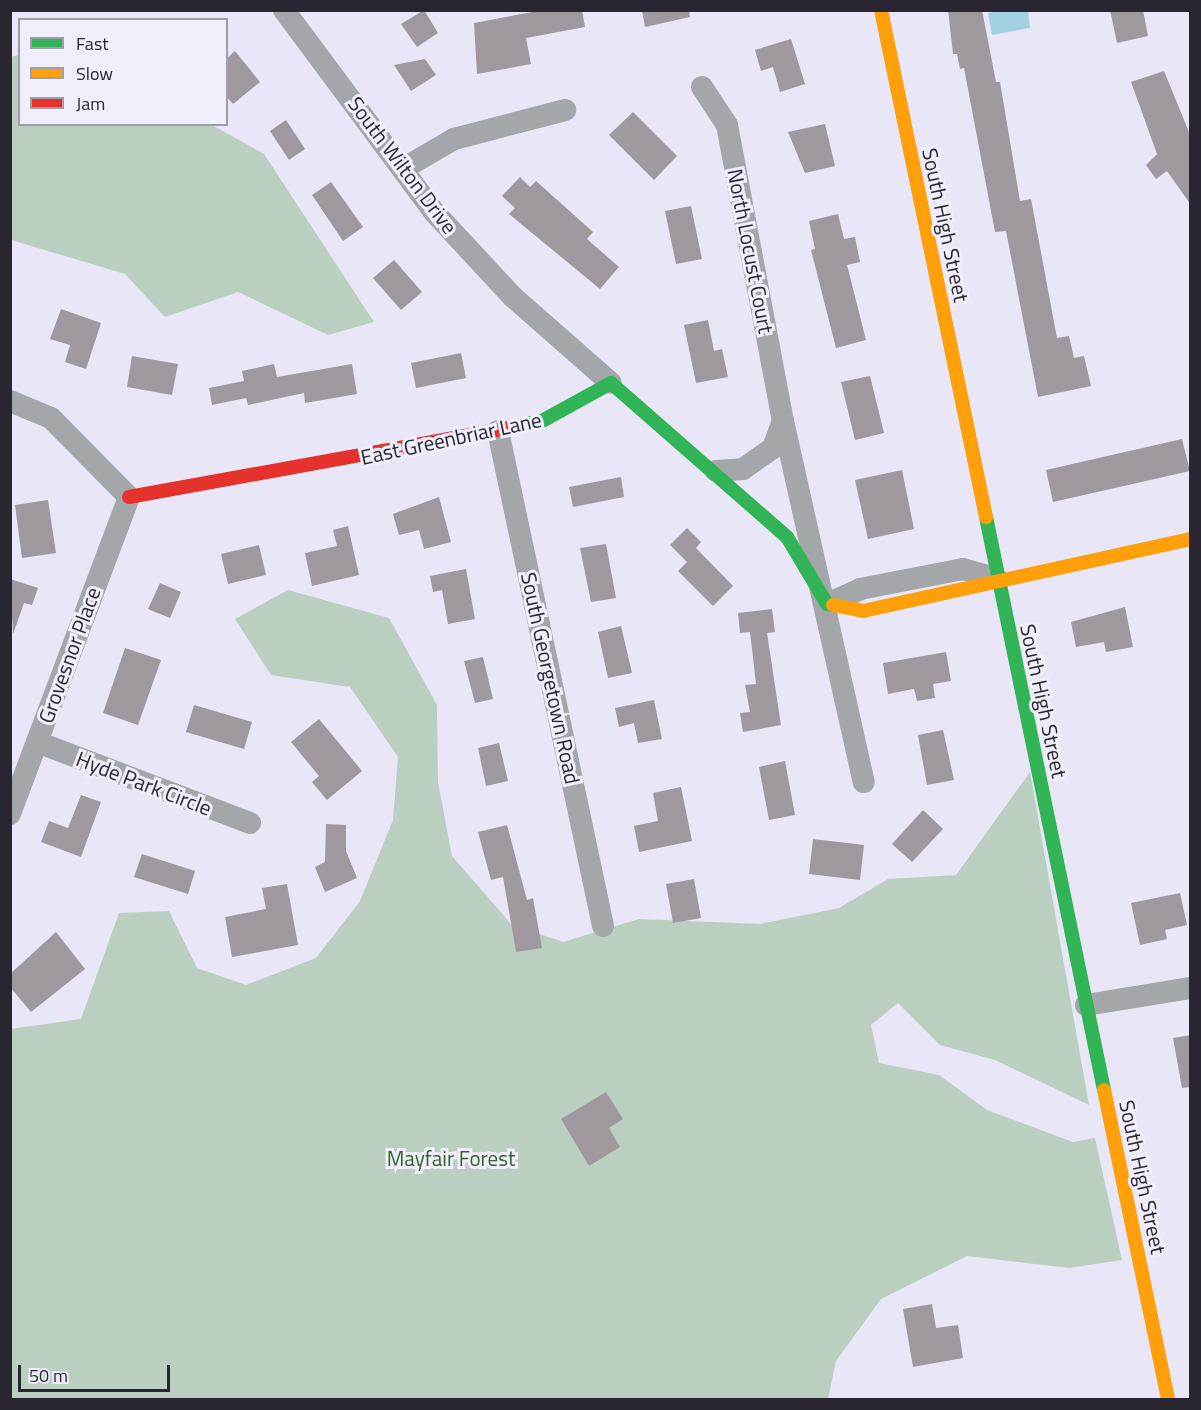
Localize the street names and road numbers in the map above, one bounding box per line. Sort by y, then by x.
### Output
street label: South Wilton Drive [343,91,463,239]
street label: South High Street [917,146,975,304]
street label: North Locust Court [723,167,779,335]
street label: East Greenbriar Lane [358,407,544,469]
street label: South Georgetown Road [516,570,586,786]
street label: Grovesnor Place [33,584,105,726]
street label: South High Street [1015,622,1073,780]
street label: Hyde Park Circle [73,746,215,820]
street label: South High Street [1114,1098,1172,1256]

